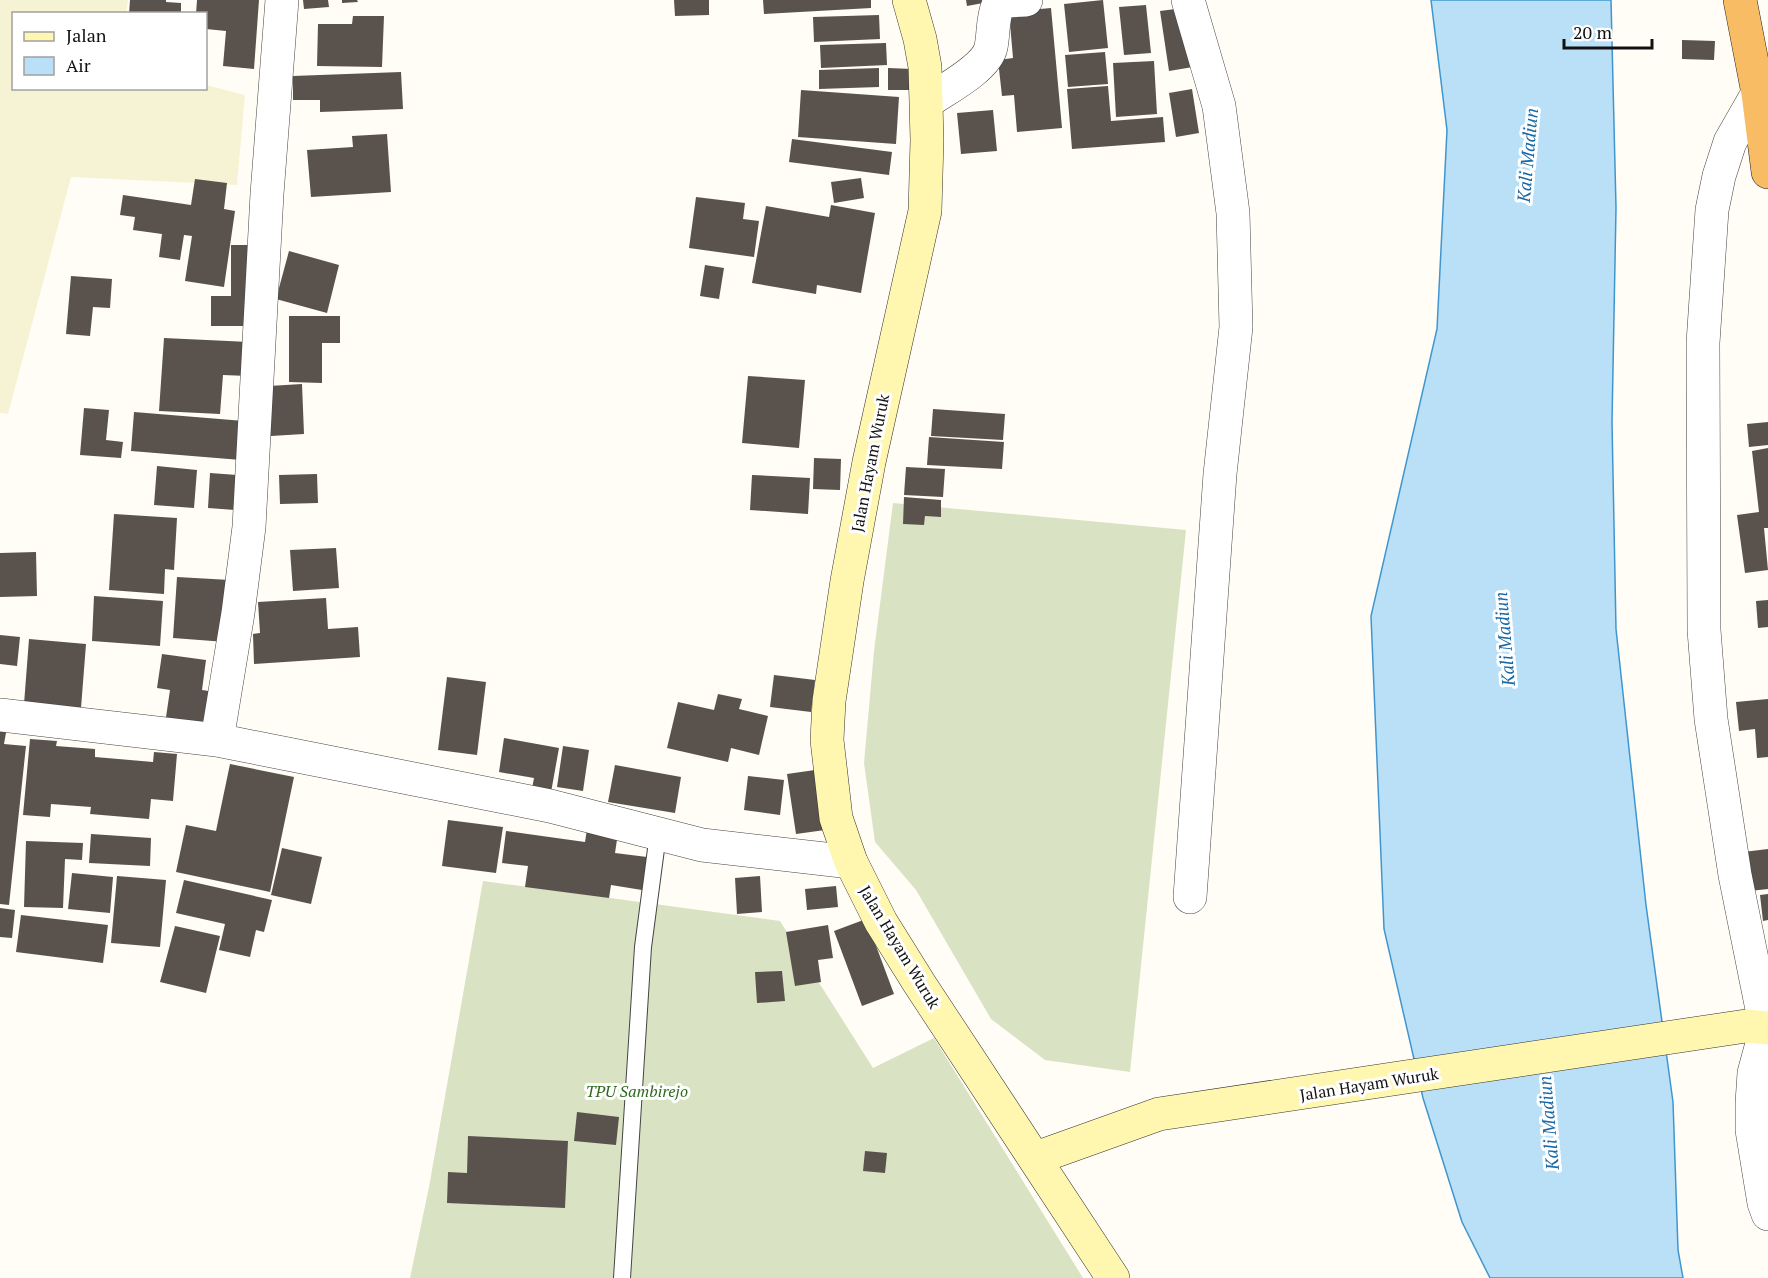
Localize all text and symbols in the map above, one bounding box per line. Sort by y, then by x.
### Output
legend [12,12,207,90]
scale bar [1564,12,1652,50]
text: 20 m [1573,20,1613,44]
text: Jalan [66,23,107,47]
text: Air [66,53,91,77]
water label: Kali Madiun [1511,107,1543,204]
street label: Jalan Hayam Wuruk [846,391,894,534]
water label: Kali Madiun [1488,591,1520,688]
street label: Jalan Hayam Wuruk [854,881,946,1013]
street label: Jalan Hayam Wuruk [1298,1062,1441,1106]
water label: Kali Madiun [1532,1075,1564,1172]
park label: TPU Sambirejo [586,1080,688,1102]

